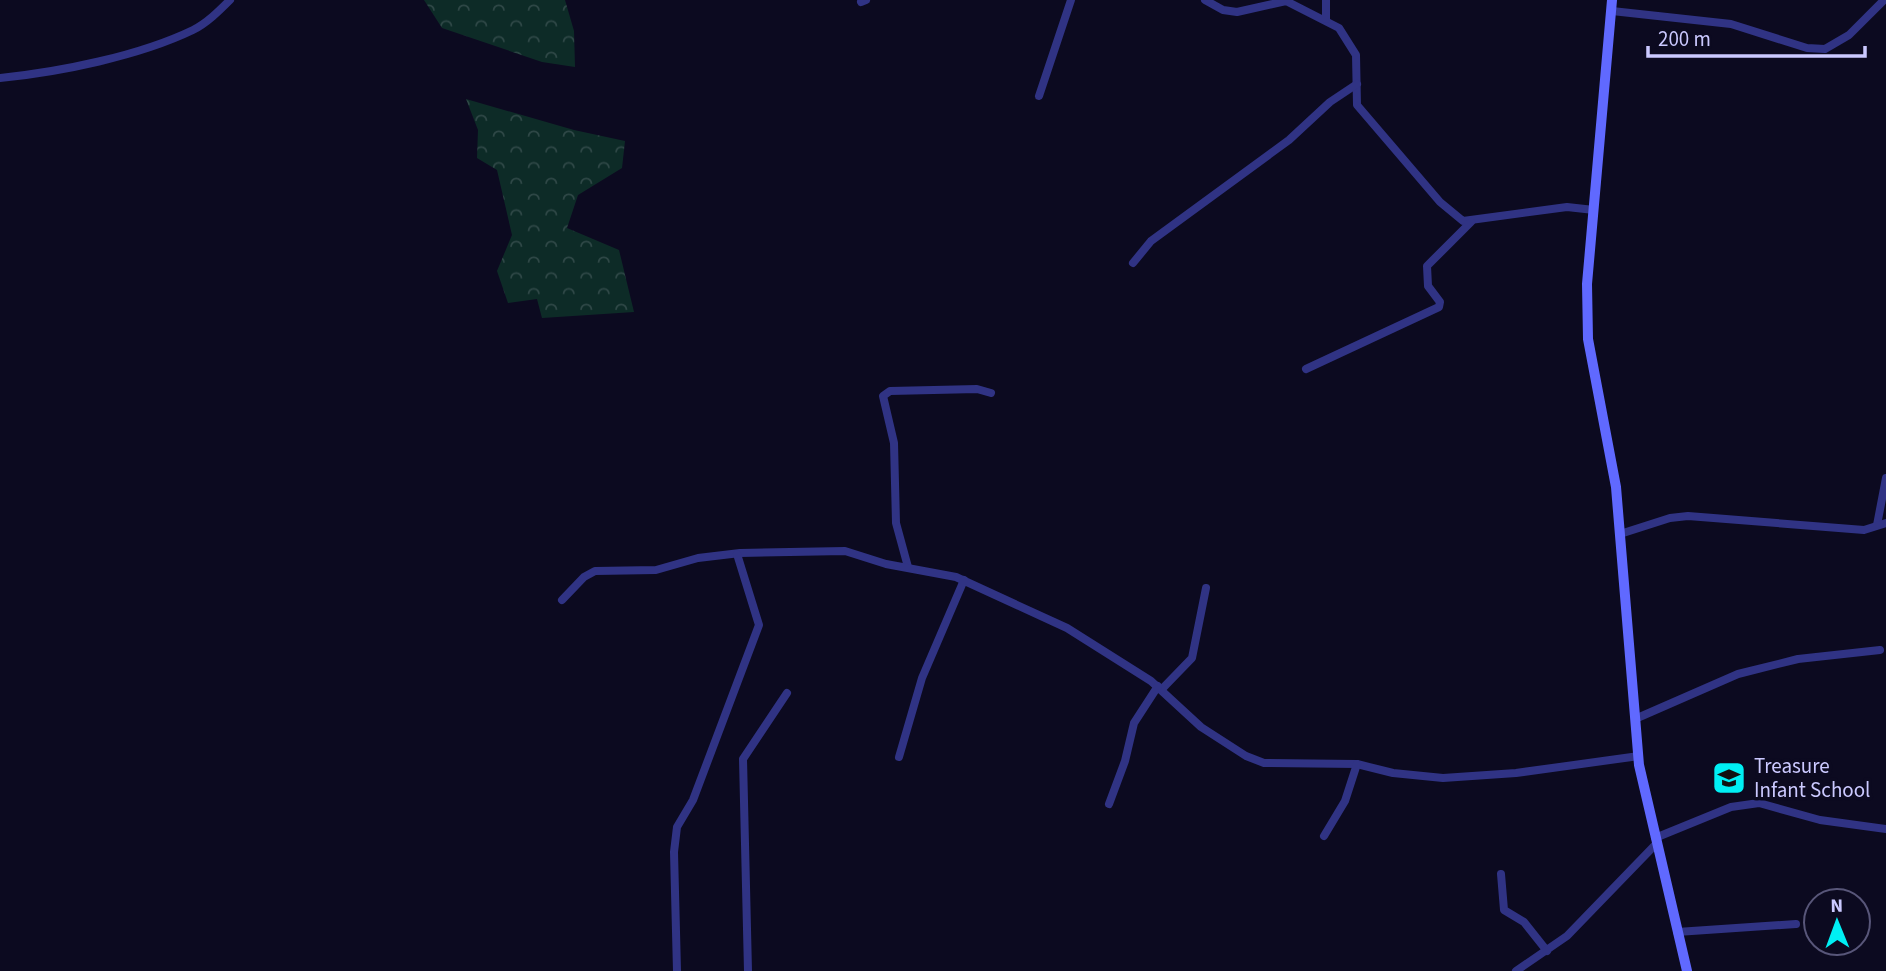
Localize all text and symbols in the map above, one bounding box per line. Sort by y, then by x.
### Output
scale bar [1648,14,1865,58]
text: 200 m [1658,24,1711,54]
place label: Treasure Infant School [1754,751,1870,805]
school or university icon: Treasure Infant School [1710,759,1748,797]
north arrow [1802,887,1872,957]
text: N [1830,893,1843,920]

